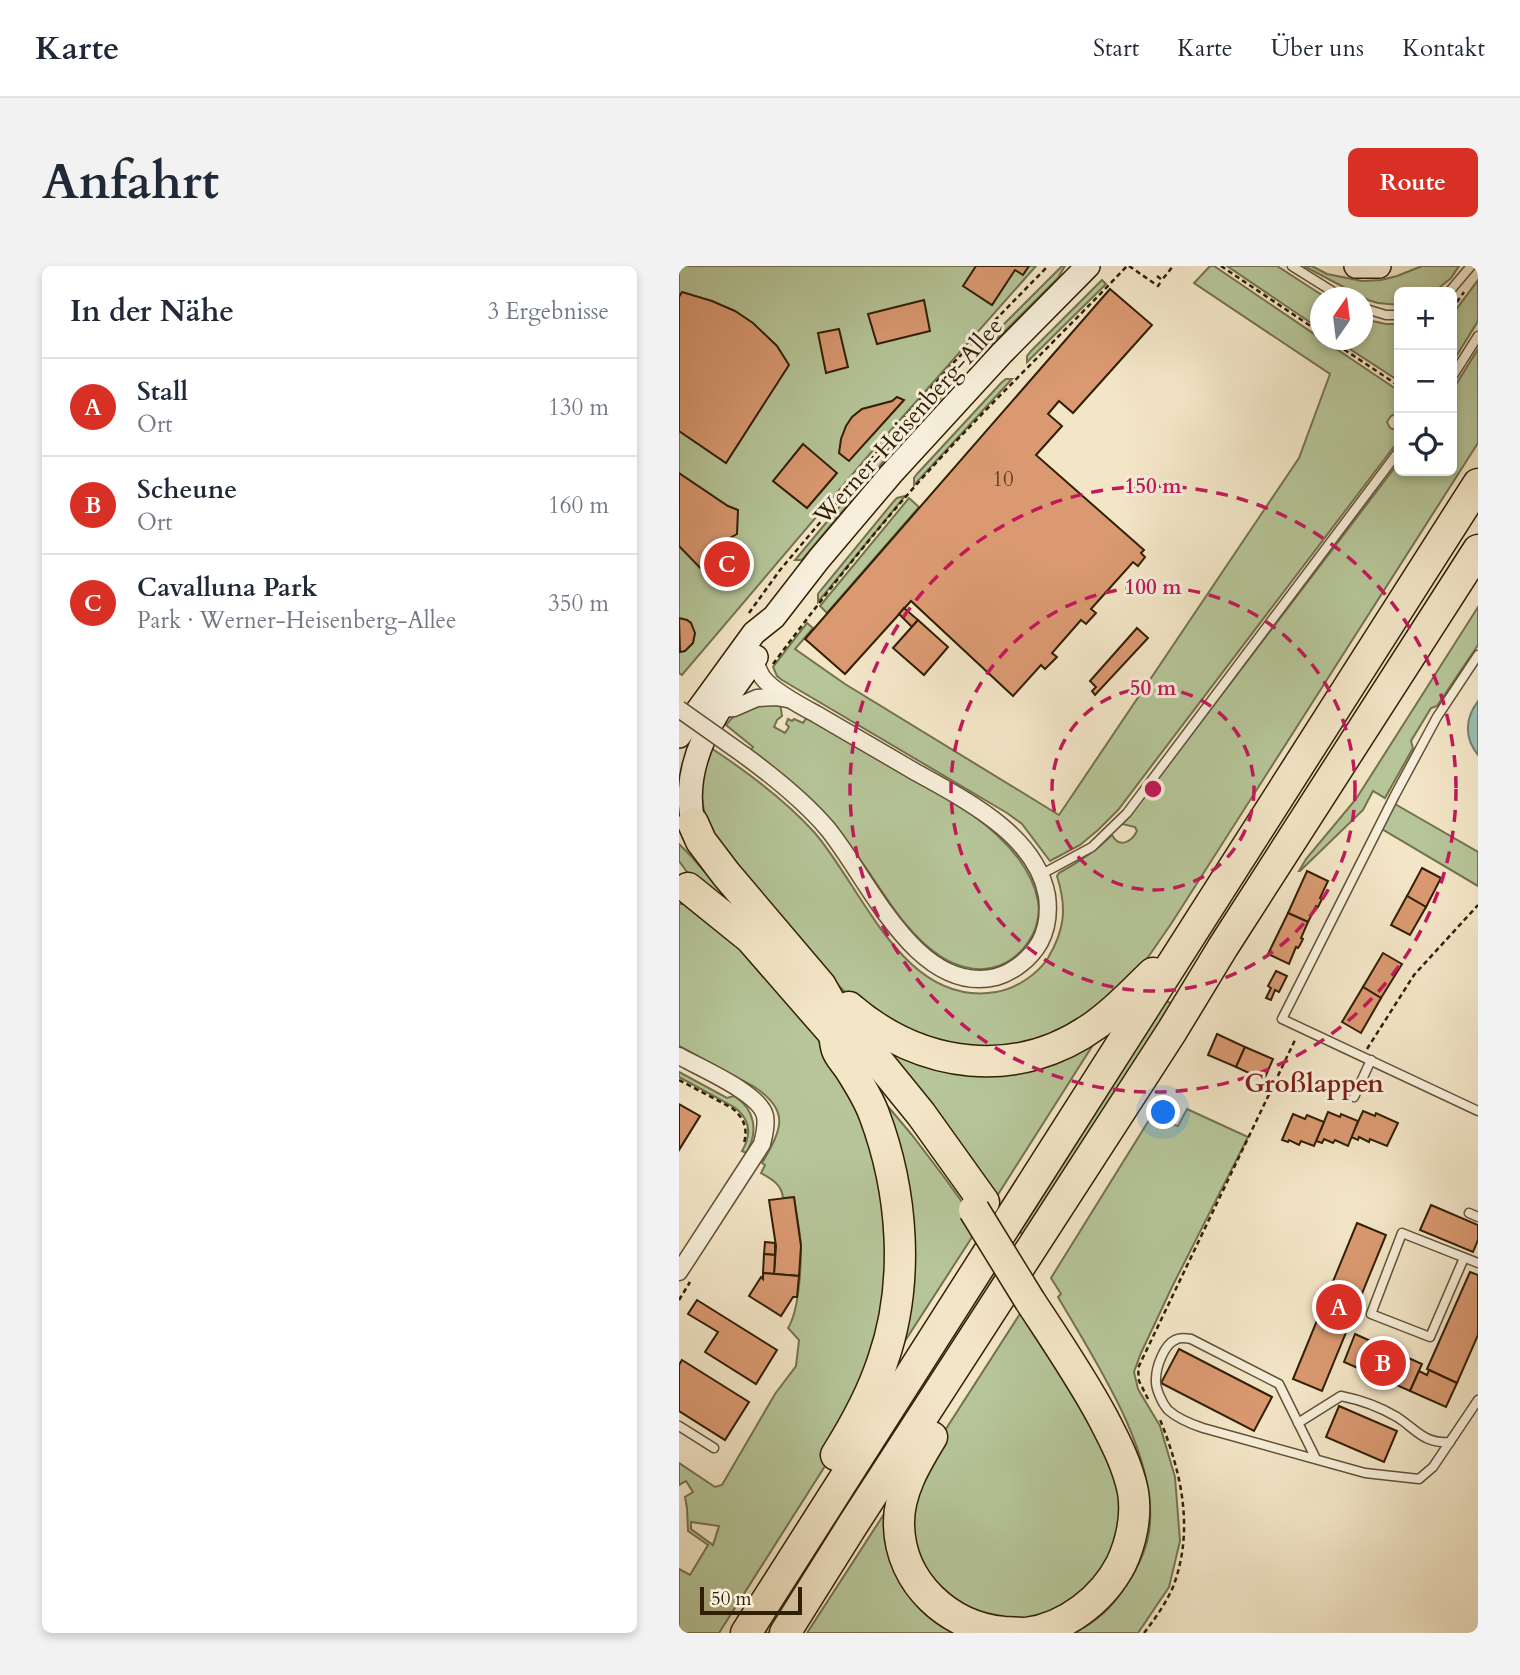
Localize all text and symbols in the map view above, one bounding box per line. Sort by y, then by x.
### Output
text: Karte [35,26,119,71]
text: Start [1093,32,1139,65]
text: Karte [1177,32,1233,65]
text: Über uns [1271,32,1364,65]
text: Kontakt [1402,32,1485,65]
button: Route [1348,148,1478,217]
text: Anfahrt [42,149,219,216]
north arrow [1310,287,1373,350]
map controls [1394,287,1457,476]
button: + [1394,287,1457,350]
text: In der Nähe [70,291,234,332]
text: 3 Ergebnisse [487,296,609,327]
street label: Werner-Heisenberg-Allee [806,311,1010,533]
button: − [1394,350,1457,413]
text: Stall [137,374,188,409]
text: A [84,392,102,423]
text: 130 m [548,392,609,423]
text: Ort [137,409,173,440]
button: locate [1394,413,1457,476]
house number: 10 [992,465,1014,494]
text: Scheune [137,472,237,507]
text: 150 m [1124,472,1182,501]
text: B [85,490,101,521]
text: 160 m [548,490,609,521]
text: Ort [137,507,173,538]
pin: C [704,538,750,590]
text: Cavalluna Park [137,570,318,605]
text: 100 m [1124,573,1182,602]
text: C [84,588,102,619]
text: 350 m [548,588,609,619]
text: Park · Werner-Heisenberg-Allee [137,605,456,636]
text: 50 m [1130,674,1177,703]
centre of rings [1141,777,1165,801]
district label: Großlappen [1244,1066,1384,1101]
your location [1146,1095,1180,1129]
pin: A [1316,1281,1362,1333]
pin: B [1360,1337,1406,1389]
scale bar [700,1584,801,1616]
text: 50 m [711,1586,752,1612]

